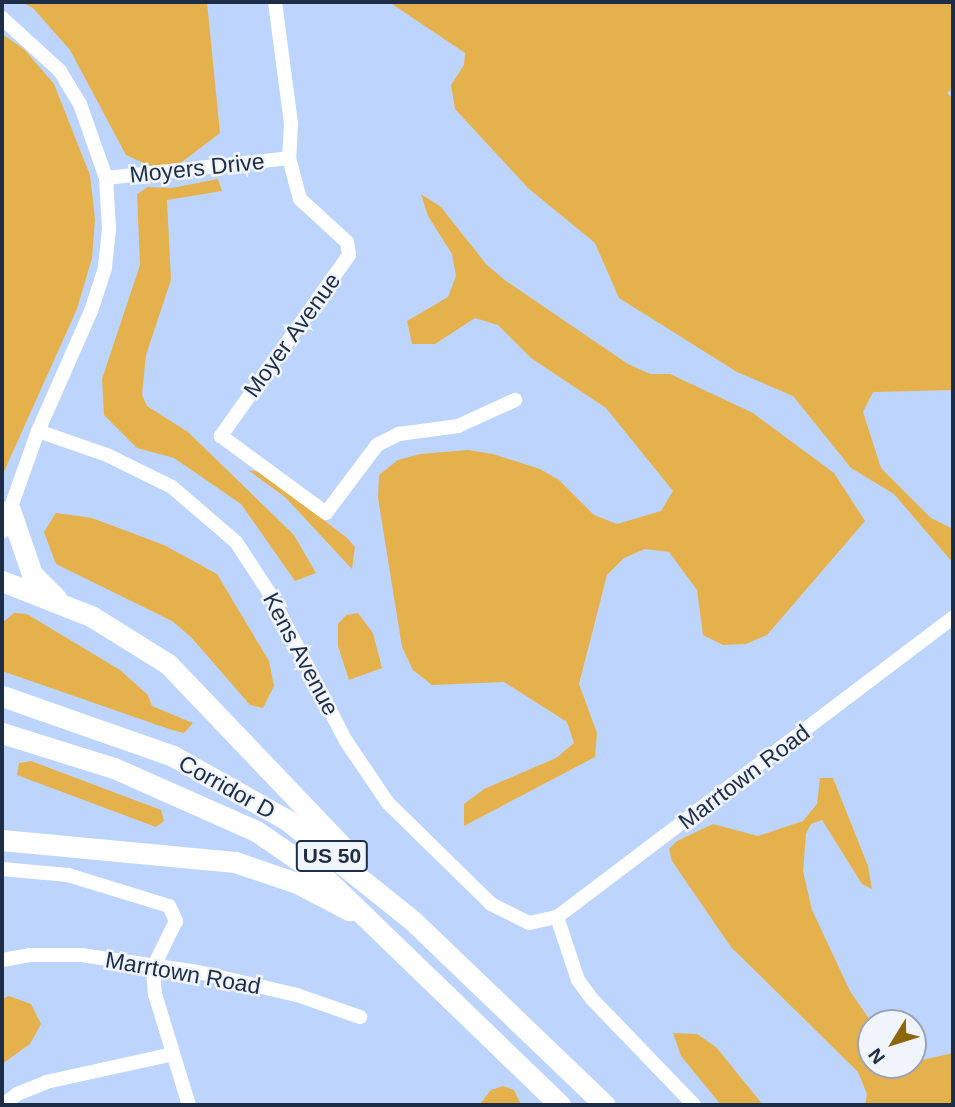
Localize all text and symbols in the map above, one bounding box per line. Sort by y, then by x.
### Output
street label: Moyers Drive [128,147,266,189]
street label: Moyer Avenue [237,267,347,403]
street label: Kens Avenue [257,587,345,721]
street label: Marrtown Road [673,719,815,835]
street label: Corridor D [174,749,280,825]
road number: US 50 [295,838,369,874]
street label: Marrtown Road [103,946,263,1000]
north arrow [857,1009,927,1079]
text: N [864,1044,889,1068]

